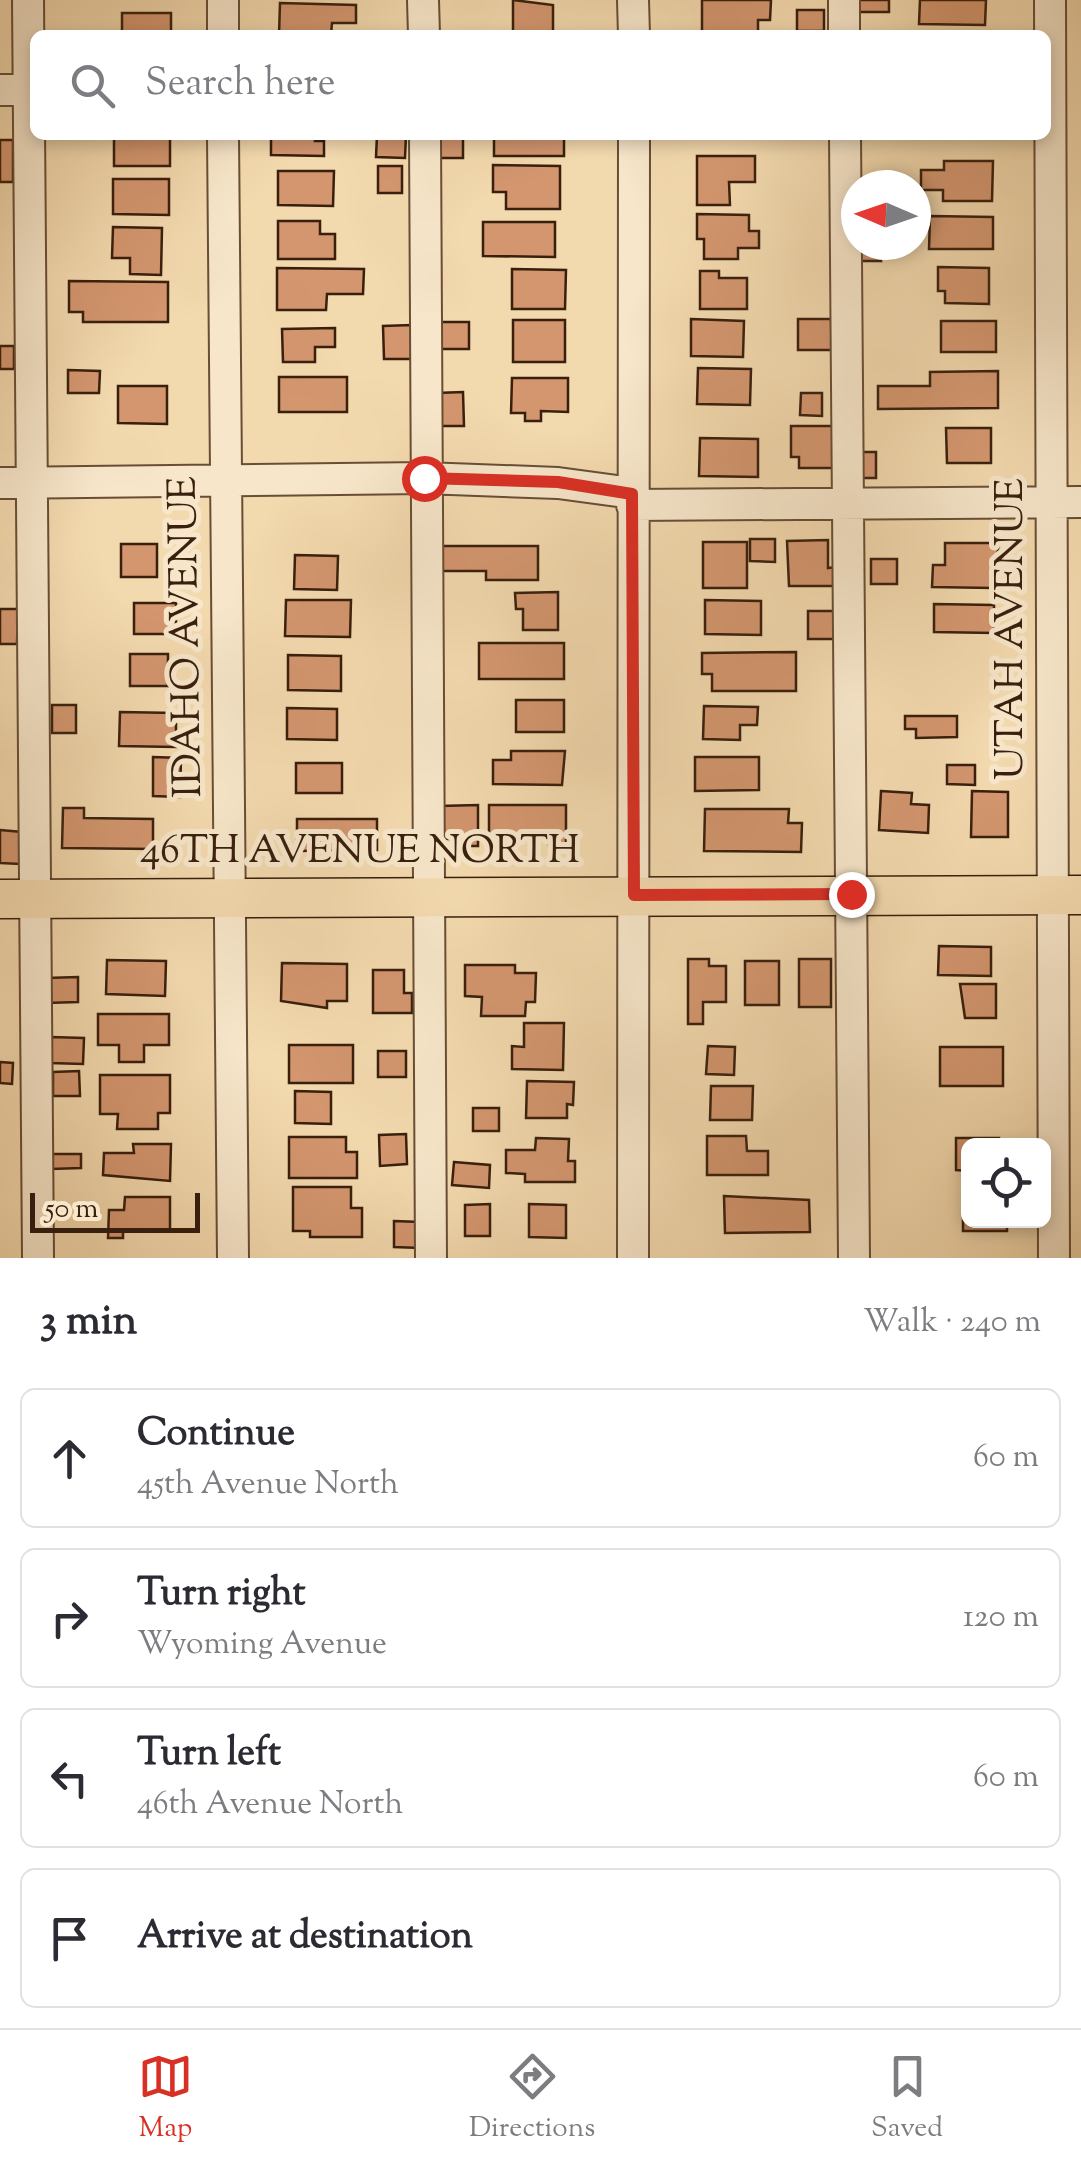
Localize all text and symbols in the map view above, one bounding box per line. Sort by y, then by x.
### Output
search box [30,30,1051,140]
icon: search [65,58,120,113]
text: Search here [145,58,336,112]
north arrow [841,170,931,260]
route start [402,456,448,502]
street label: IDAHO AVENUE [157,476,219,798]
street label: UTAH AVENUE [984,478,1041,780]
street label: 46TH AVENUE NORTH [140,824,580,881]
route end [829,872,875,918]
map controls [961,1138,1051,1228]
button: locate [961,1138,1051,1228]
scale bar [30,1188,200,1232]
text: 50 m [45,1190,99,1230]
text: 3 min [40,1293,137,1353]
text: Walk · 240 m [863,1300,1041,1346]
text: Continue [137,1408,295,1462]
icon: ahead [42,1431,97,1486]
text: 60 m [973,1435,1039,1481]
text: 45th Avenue North [137,1462,399,1508]
text: Turn right [137,1568,305,1622]
icon: right [42,1591,97,1646]
text: 120 m [963,1595,1039,1641]
text: Wyoming Avenue [137,1622,387,1668]
text: Turn left [137,1728,281,1782]
icon: left [42,1751,97,1806]
text: 60 m [973,1755,1039,1801]
text: 46th Avenue North [137,1782,403,1828]
icon: arrive [42,1911,97,1966]
text: Arrive at destination [137,1911,473,1965]
tab: Map [138,2049,193,2149]
tab: Directions [469,2049,595,2149]
tab: Saved [871,2049,943,2149]

